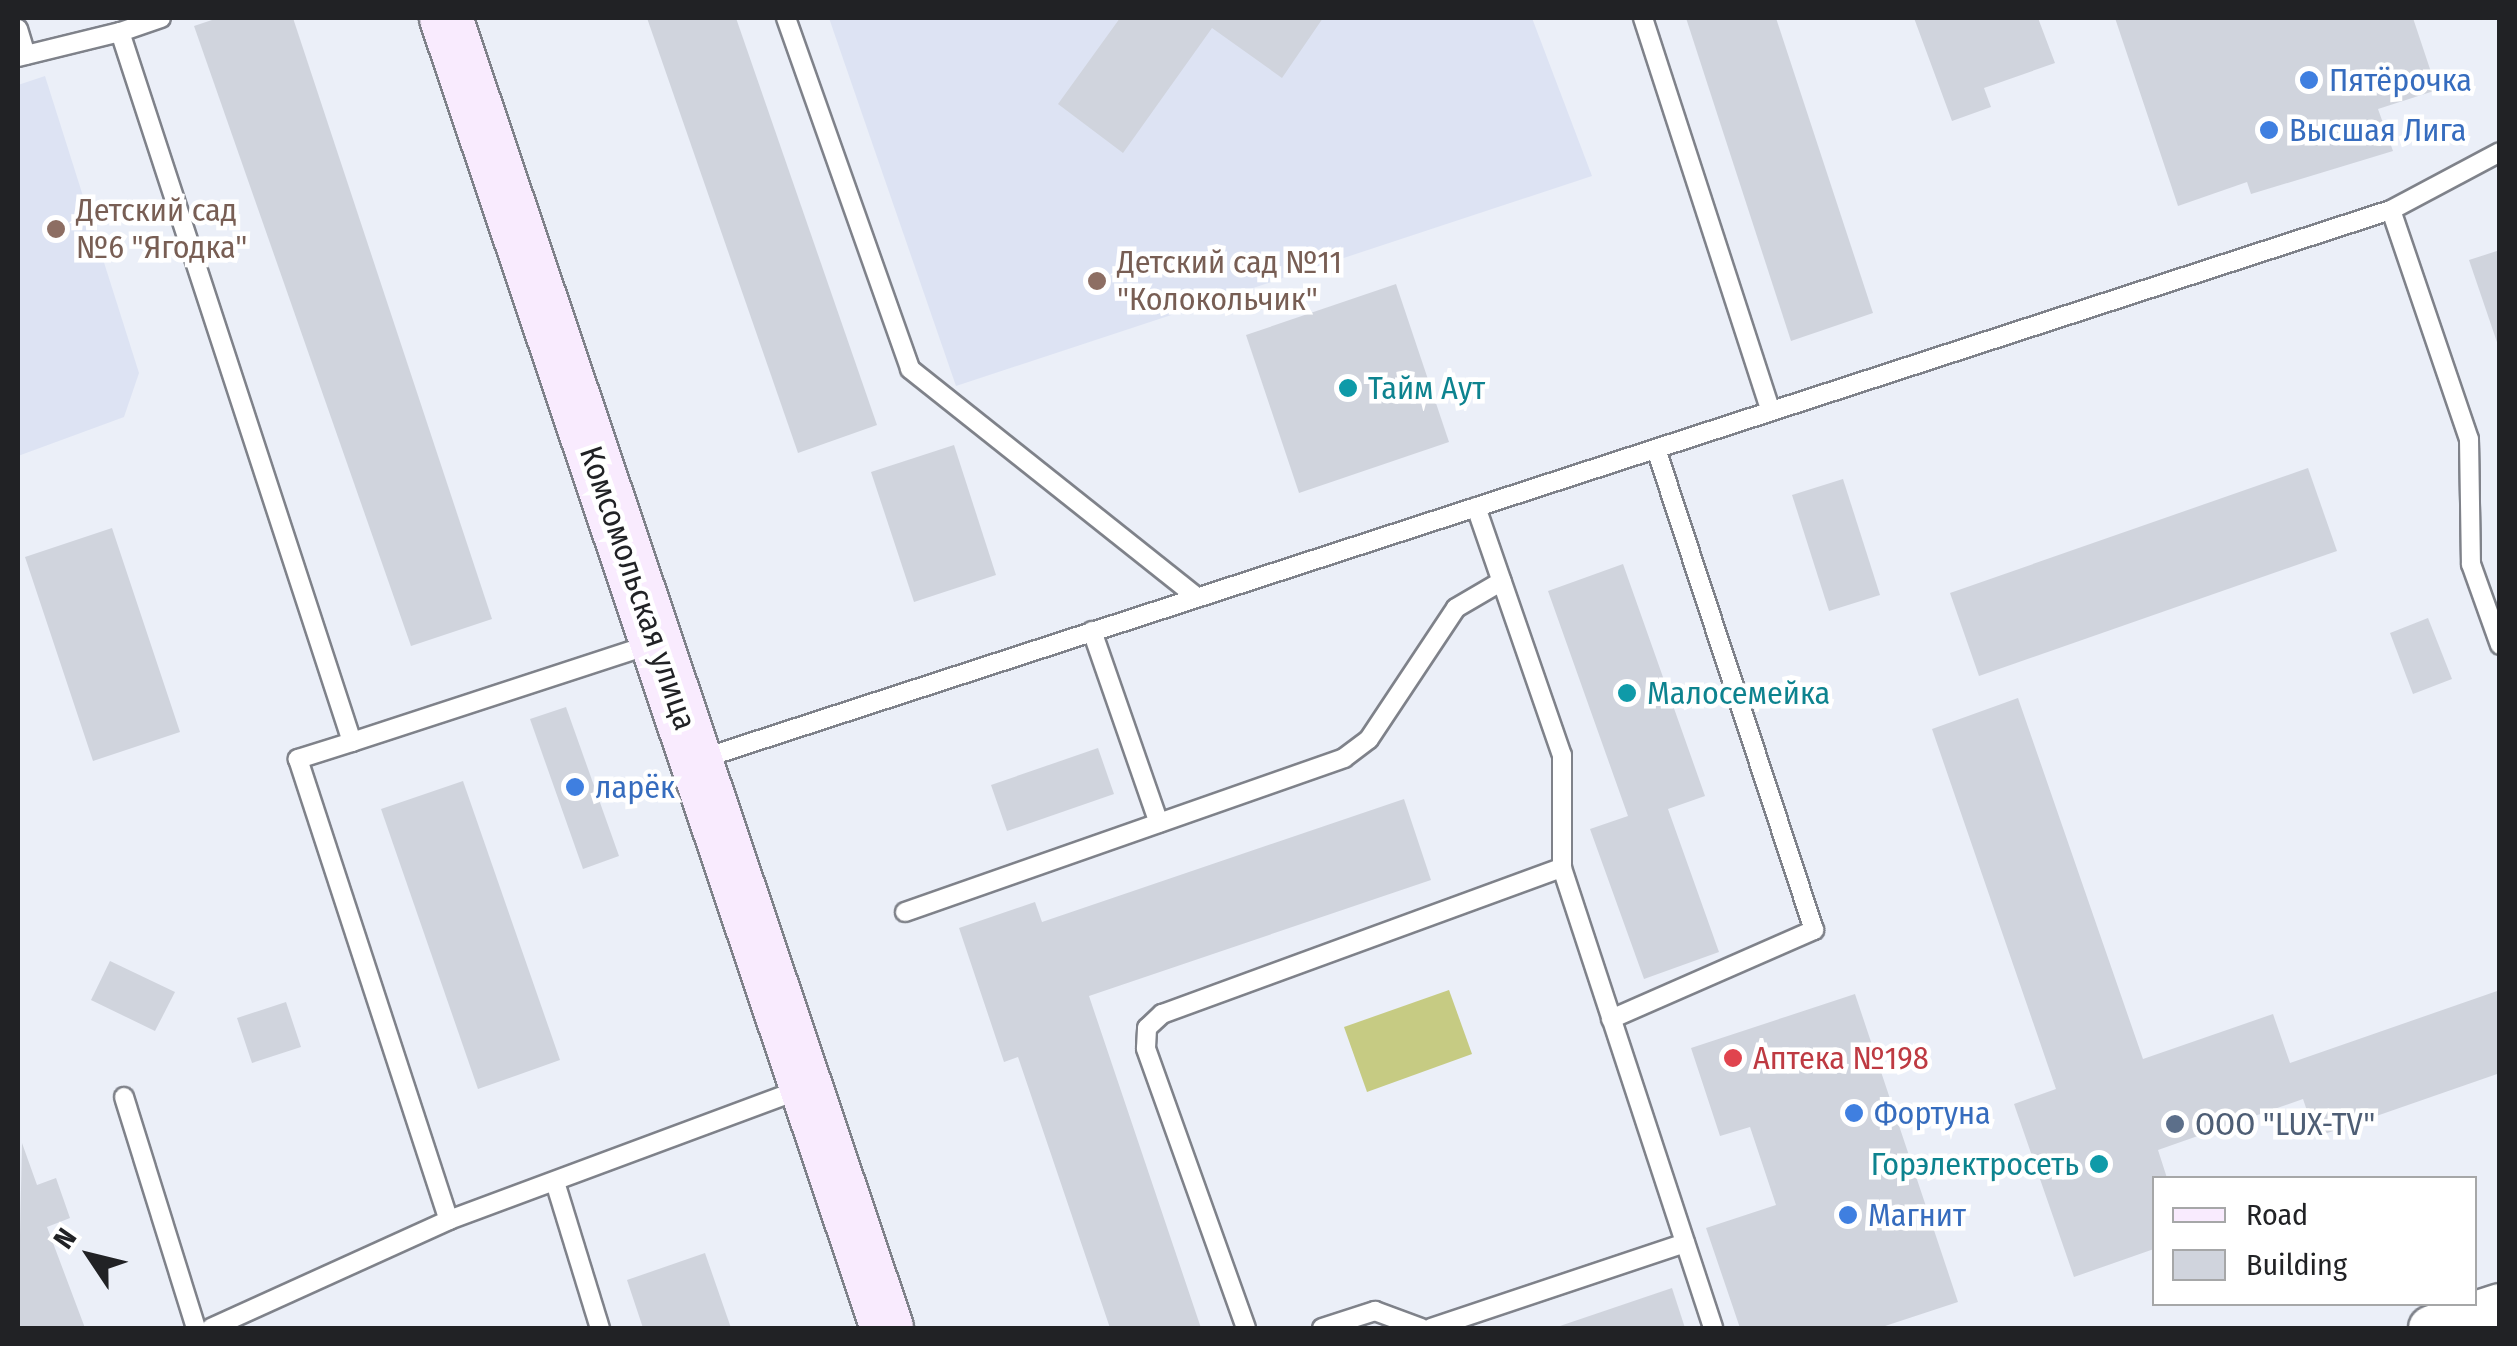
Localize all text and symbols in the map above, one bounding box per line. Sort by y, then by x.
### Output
place label: Пятёрочка [2329,61,2472,99]
marker: Пятёрочка [2298,69,2320,91]
place label: Высшая Лига [2289,111,2466,149]
marker: Высшая Лига [2258,119,2280,141]
place label: Детский сад №6 "Ягодка" [76,192,247,267]
marker: Детский сад №6 "Ягодка" [45,218,67,240]
place label: Детский сад №11 "Колокольчик" [1117,244,1342,319]
marker: Детский сад №11 "Колокольчик" [1086,270,1108,292]
place label: Тайм Аут [1368,369,1485,407]
marker: Тайм Аут [1337,377,1359,399]
street label: Комсомольская улица [571,441,705,735]
place label: Малосемейка [1647,674,1830,712]
marker: Малосемейка [1616,682,1638,704]
place label: ларёк [595,768,675,806]
marker: ларёк [564,776,586,798]
place label: Аптека №198 [1753,1039,1929,1077]
marker: Аптека №198 [1722,1047,1744,1069]
place label: Фортуна [1874,1094,1991,1132]
marker: Фортуна [1843,1102,1865,1124]
place label: ООО "LUX-TV" [2195,1105,2375,1143]
marker: ООО "LUX-TV" [2164,1113,2186,1135]
place label: Горэлектросеть [1871,1145,2079,1183]
marker: Горэлектросеть [2088,1153,2110,1175]
legend [2152,1176,2477,1306]
place label: Магнит [1868,1196,1966,1234]
text: Road [2246,1197,2308,1233]
marker: Магнит [1837,1204,1859,1226]
north arrow [40,1206,140,1306]
text: N [47,1222,83,1255]
text: Building [2246,1247,2347,1283]

